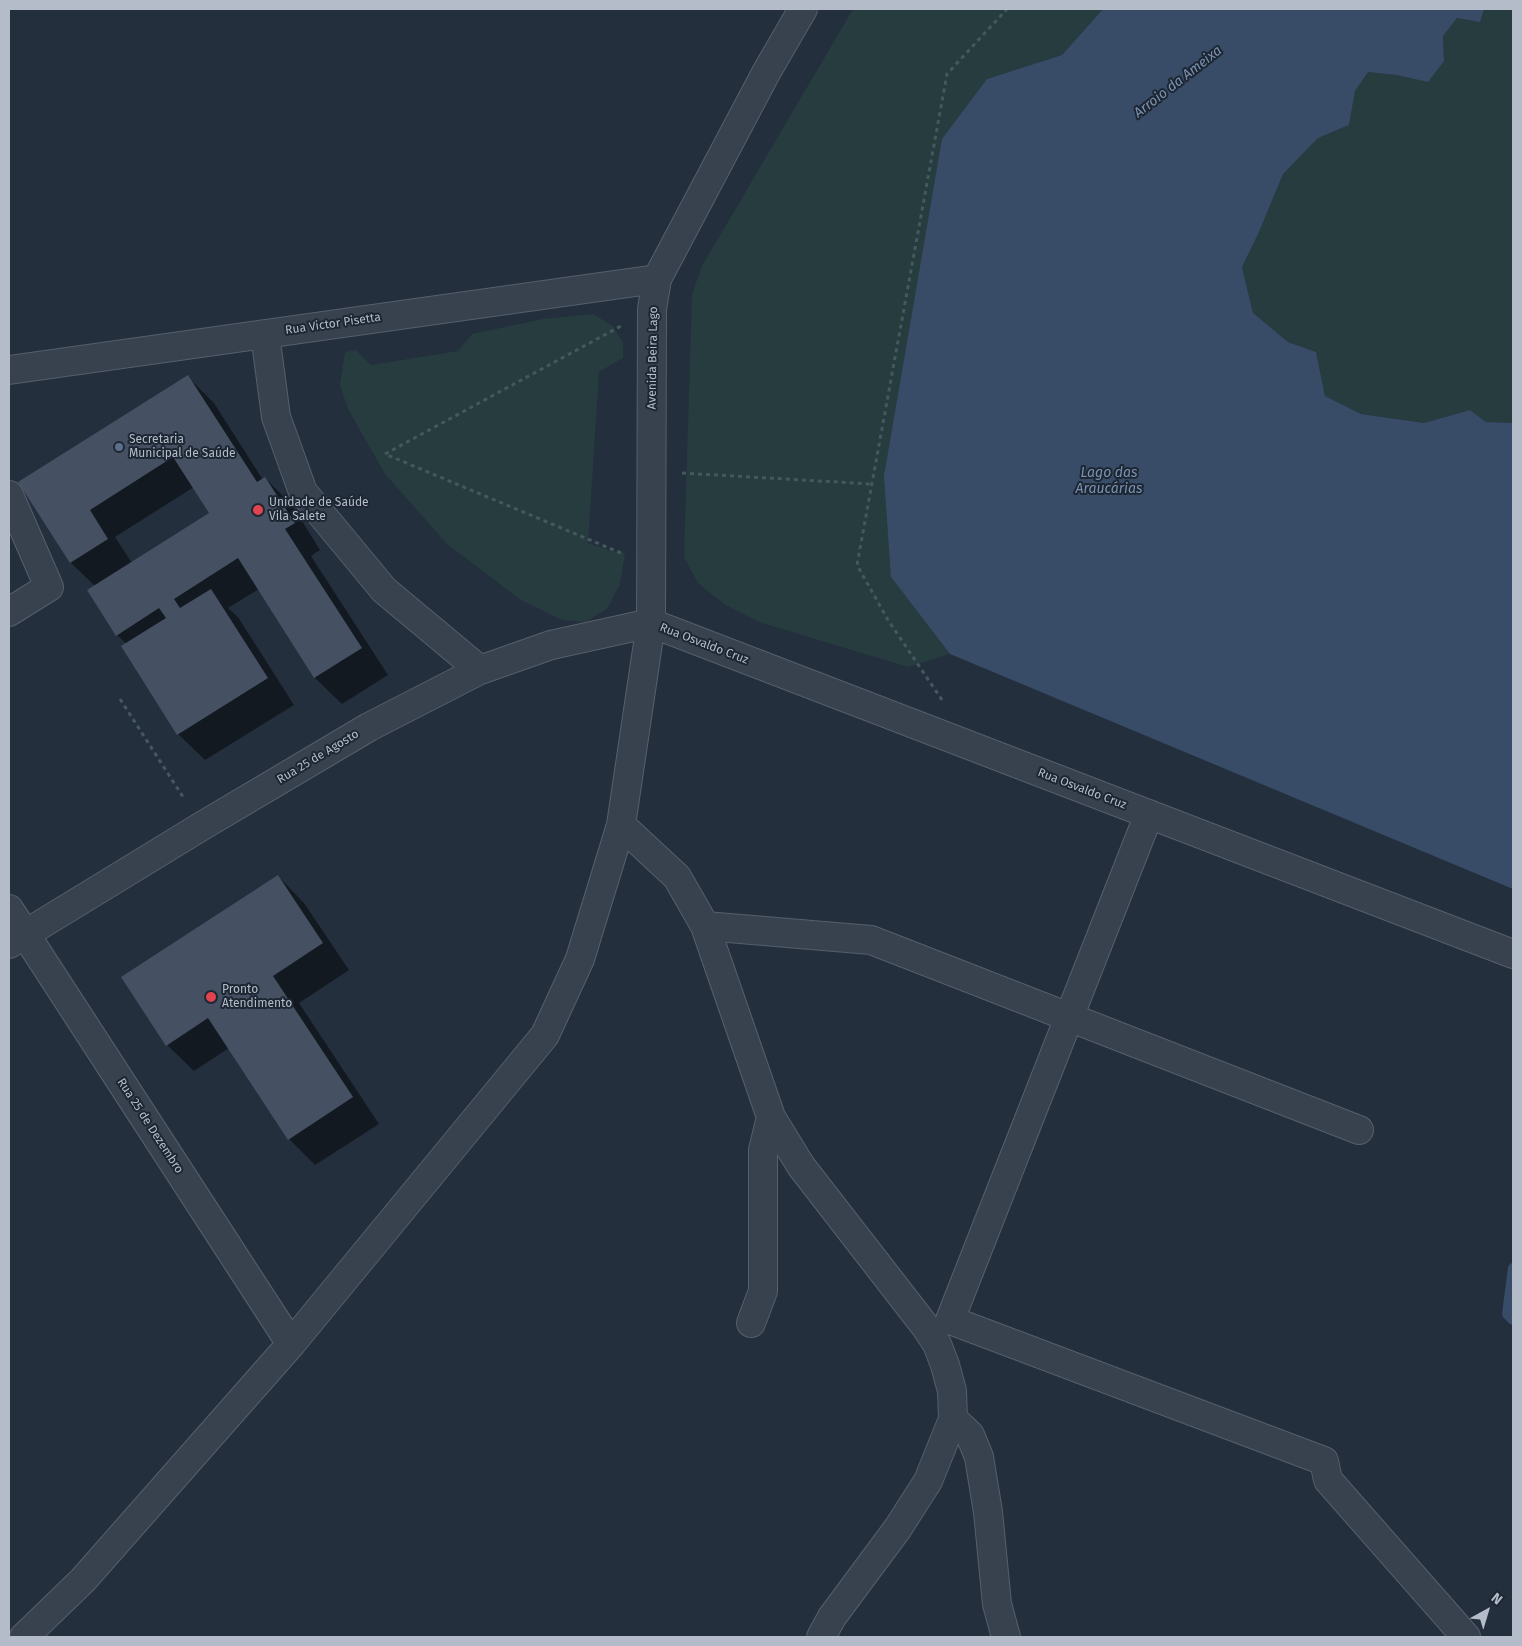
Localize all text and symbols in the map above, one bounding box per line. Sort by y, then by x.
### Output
water label: Arroio da Ameixa [1131,42,1225,122]
street label: Avenida Beira Lago [645,306,661,410]
street label: Rua Victor Pisetta [284,310,382,338]
place label: Secretaria Municipal de Saúde [129,433,236,461]
marker: Secretaria Municipal de Saúde [113,441,125,453]
water label: Lago das Araucárias [1076,465,1142,498]
place label: Unidade de Saúde Vila Salete [269,496,369,524]
marker: Unidade de Saúde Vila Salete [251,503,265,517]
street label: Rua Osvaldo Cruz [658,620,750,668]
street label: Rua 25 de Agosto [275,727,361,787]
street label: Rua Osvaldo Cruz [1036,765,1128,813]
place label: Pronto Atendimento [222,983,292,1011]
marker: Pronto Atendimento [204,990,218,1004]
street label: Rua 25 de Dezembro [114,1076,186,1176]
north arrow [1462,1586,1512,1636]
text: N [1488,1589,1506,1608]

